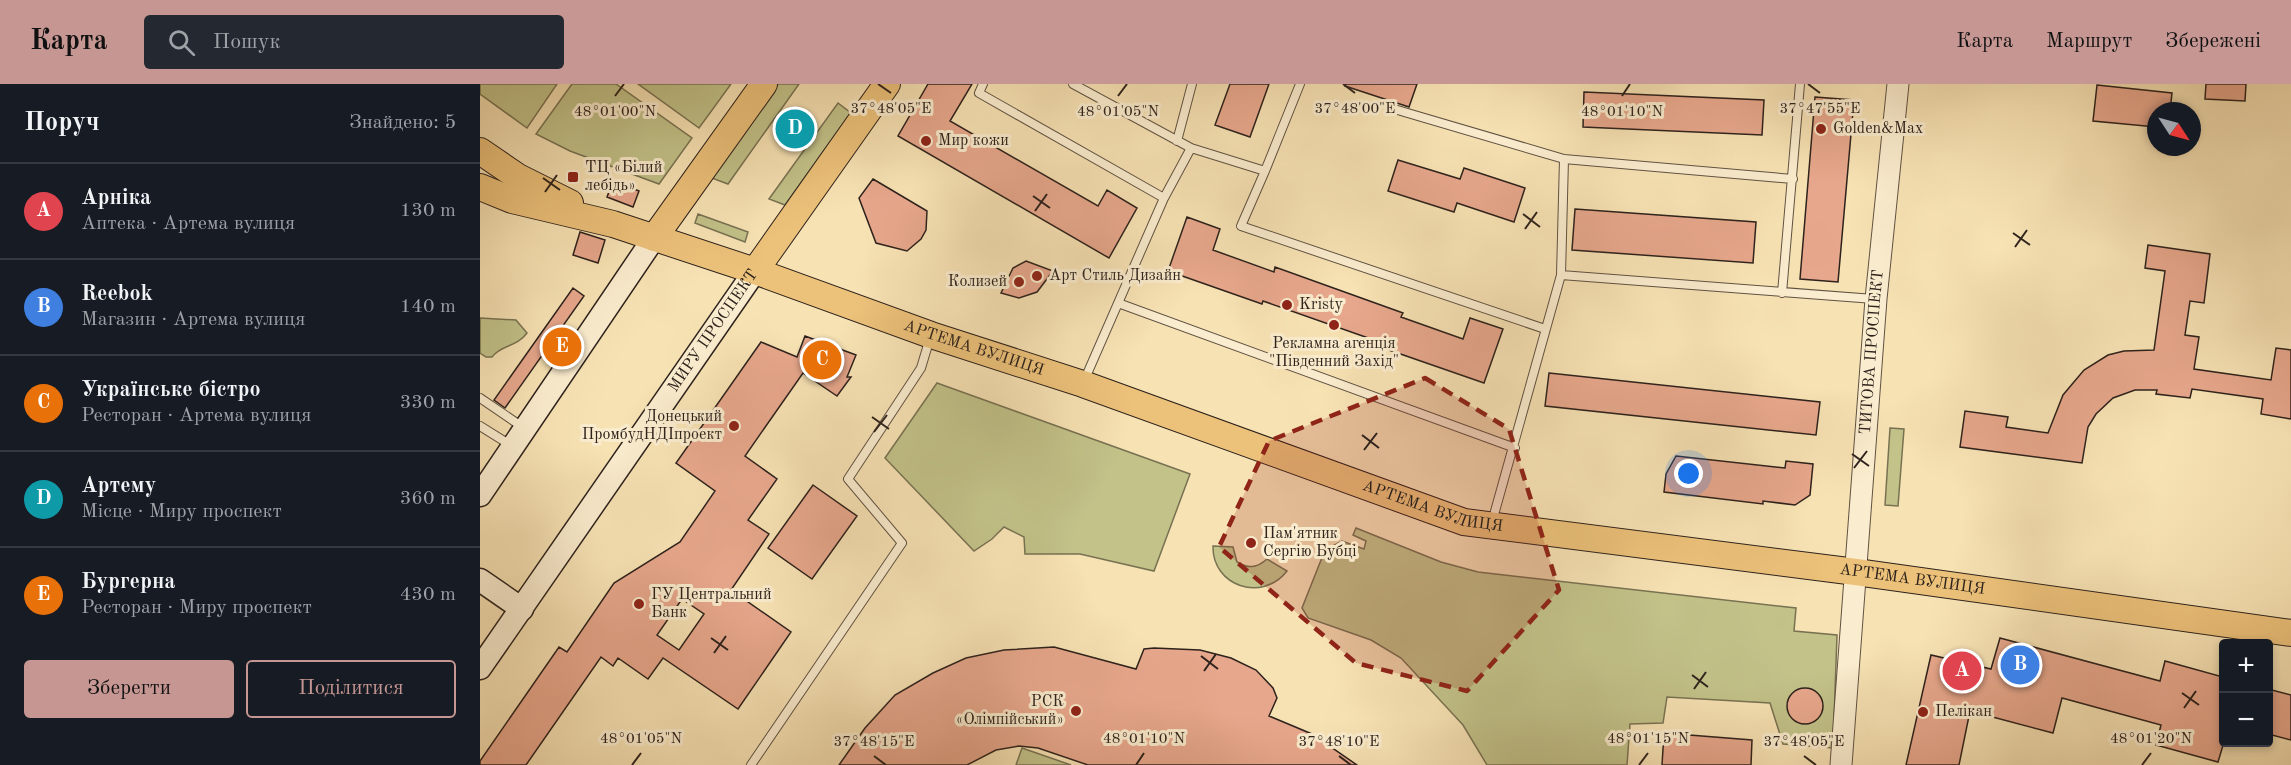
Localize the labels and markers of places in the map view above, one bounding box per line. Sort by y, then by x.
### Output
pin: D [776,106,814,152]
place label: Golden&Max [1833,121,1923,137]
marker: Golden&Max [1814,122,1828,136]
place label: Мир кожи [938,133,1009,149]
marker: Мир кожи [919,134,933,148]
place label: ТЦ «Білий лебідь» [585,160,662,194]
marker: ТЦ «Білий лебідь» [566,170,580,184]
place label: Арт Стиль Дизайн [1049,268,1181,284]
marker: Арт Стиль Дизайн [1030,269,1044,283]
place label: Колизей [948,274,1007,290]
marker: Колизей [1012,275,1026,289]
place label: Kristy [1299,297,1344,313]
marker: Kristy [1280,298,1294,312]
marker: Рекламна агенція "Південний Захід" [1327,318,1341,332]
pin: E [542,324,581,370]
place label: Рекламна агенція "Південний Захід" [1269,336,1399,370]
pin: C [802,338,842,382]
place label: Донецький ПромбудНДІпроект [582,409,722,443]
marker: Донецький ПромбудНДІпроект [727,419,741,433]
place label: Пам'ятник Сергію Бубці [1263,526,1357,560]
marker: Пам'ятник Сергію Бубці [1244,536,1258,550]
place label: ГУ Центральний Банк [651,587,772,621]
marker: ГУ Центральний Банк [632,597,646,611]
pin: B [2000,642,2040,688]
pin: A [1942,648,1982,694]
place label: РСК «Олімпійський» [956,694,1064,728]
marker: РСК «Олімпійський» [1069,704,1083,718]
place label: Пелікан [1935,704,1992,720]
marker: Пелікан [1916,705,1930,719]

